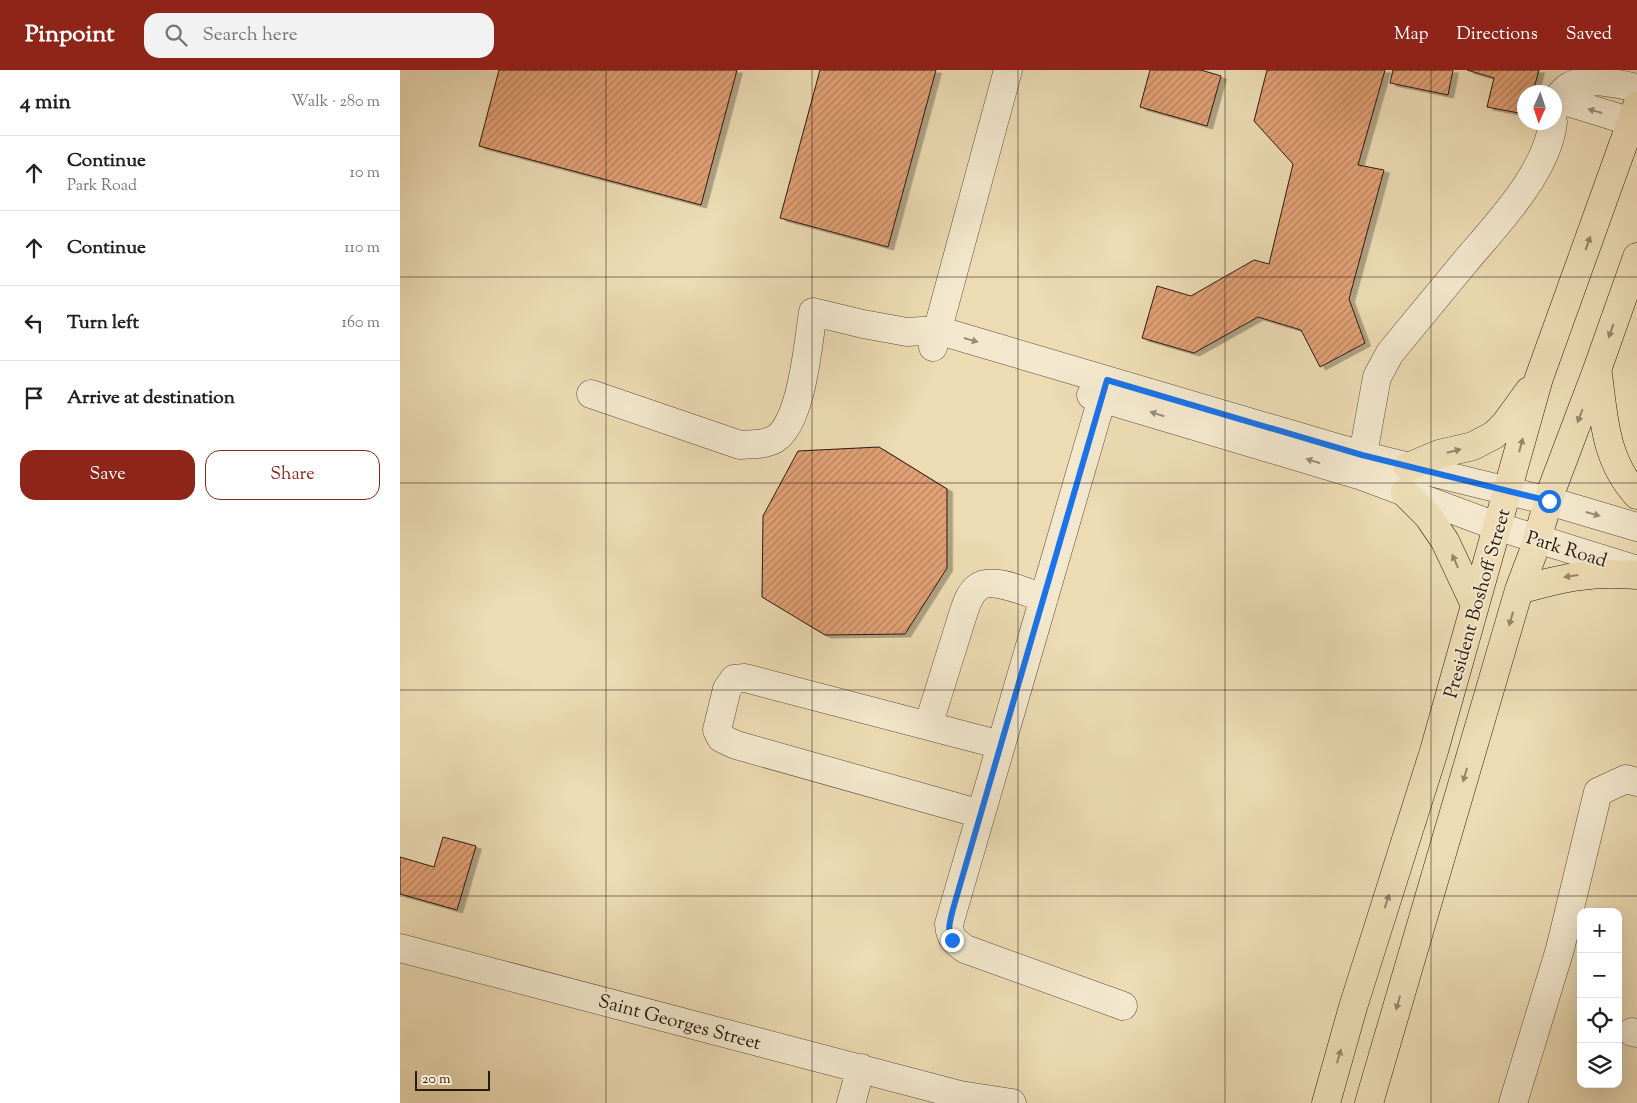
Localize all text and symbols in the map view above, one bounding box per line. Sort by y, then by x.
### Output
search box [144,13,494,58]
text: Pinpoint [25,18,114,52]
icon: search [162,21,190,49]
text: Search here [202,22,298,49]
text: Map [1394,22,1429,48]
text: Directions [1457,22,1538,48]
text: Saved [1566,22,1612,48]
north arrow [1517,85,1562,130]
text: 4 min [20,88,71,118]
text: Walk · 280 m [291,91,380,114]
one-way arrow [1587,106,1602,114]
text: Continue [67,148,146,175]
icon: ahead [20,159,48,187]
text: 10 m [350,162,380,185]
text: Park Road [67,175,137,198]
icon: ahead [20,234,48,262]
text: Continue [67,235,146,262]
one-way arrow [1584,235,1592,250]
text: 110 m [344,237,380,260]
icon: left [20,309,48,337]
text: Turn left [67,310,139,337]
text: 160 m [342,312,380,335]
one-way arrow [1607,324,1615,339]
one-way arrow [964,336,979,344]
icon: arrive [20,384,48,412]
text: Arrive at destination [67,385,235,412]
one-way arrow [1576,408,1583,423]
one-way arrow [1149,410,1164,418]
one-way arrow [1517,437,1525,452]
one-way arrow [1447,446,1462,454]
button: Save [20,450,195,500]
button: Share [205,450,380,500]
one-way arrow [1305,457,1320,465]
route start [1538,490,1561,513]
street label: President Boshoff Street [1438,505,1519,702]
one-way arrow [1586,511,1601,519]
street label: Park Road [1523,525,1610,576]
one-way arrow [1450,554,1458,568]
one-way arrow [1563,573,1579,581]
one-way arrow [1506,612,1514,627]
one-way arrow [1460,768,1468,783]
one-way arrow [1383,893,1391,908]
map controls [1577,908,1622,1088]
button: + [1577,908,1622,953]
route end [941,929,964,952]
button: − [1577,953,1622,998]
street label: Saint Georges Street [595,989,764,1058]
one-way arrow [1394,995,1402,1010]
button: locate [1577,998,1622,1043]
button: layers [1577,1043,1622,1088]
one-way arrow [1336,1049,1344,1064]
scale bar [415,1068,490,1091]
text: 20 m [422,1070,451,1090]

